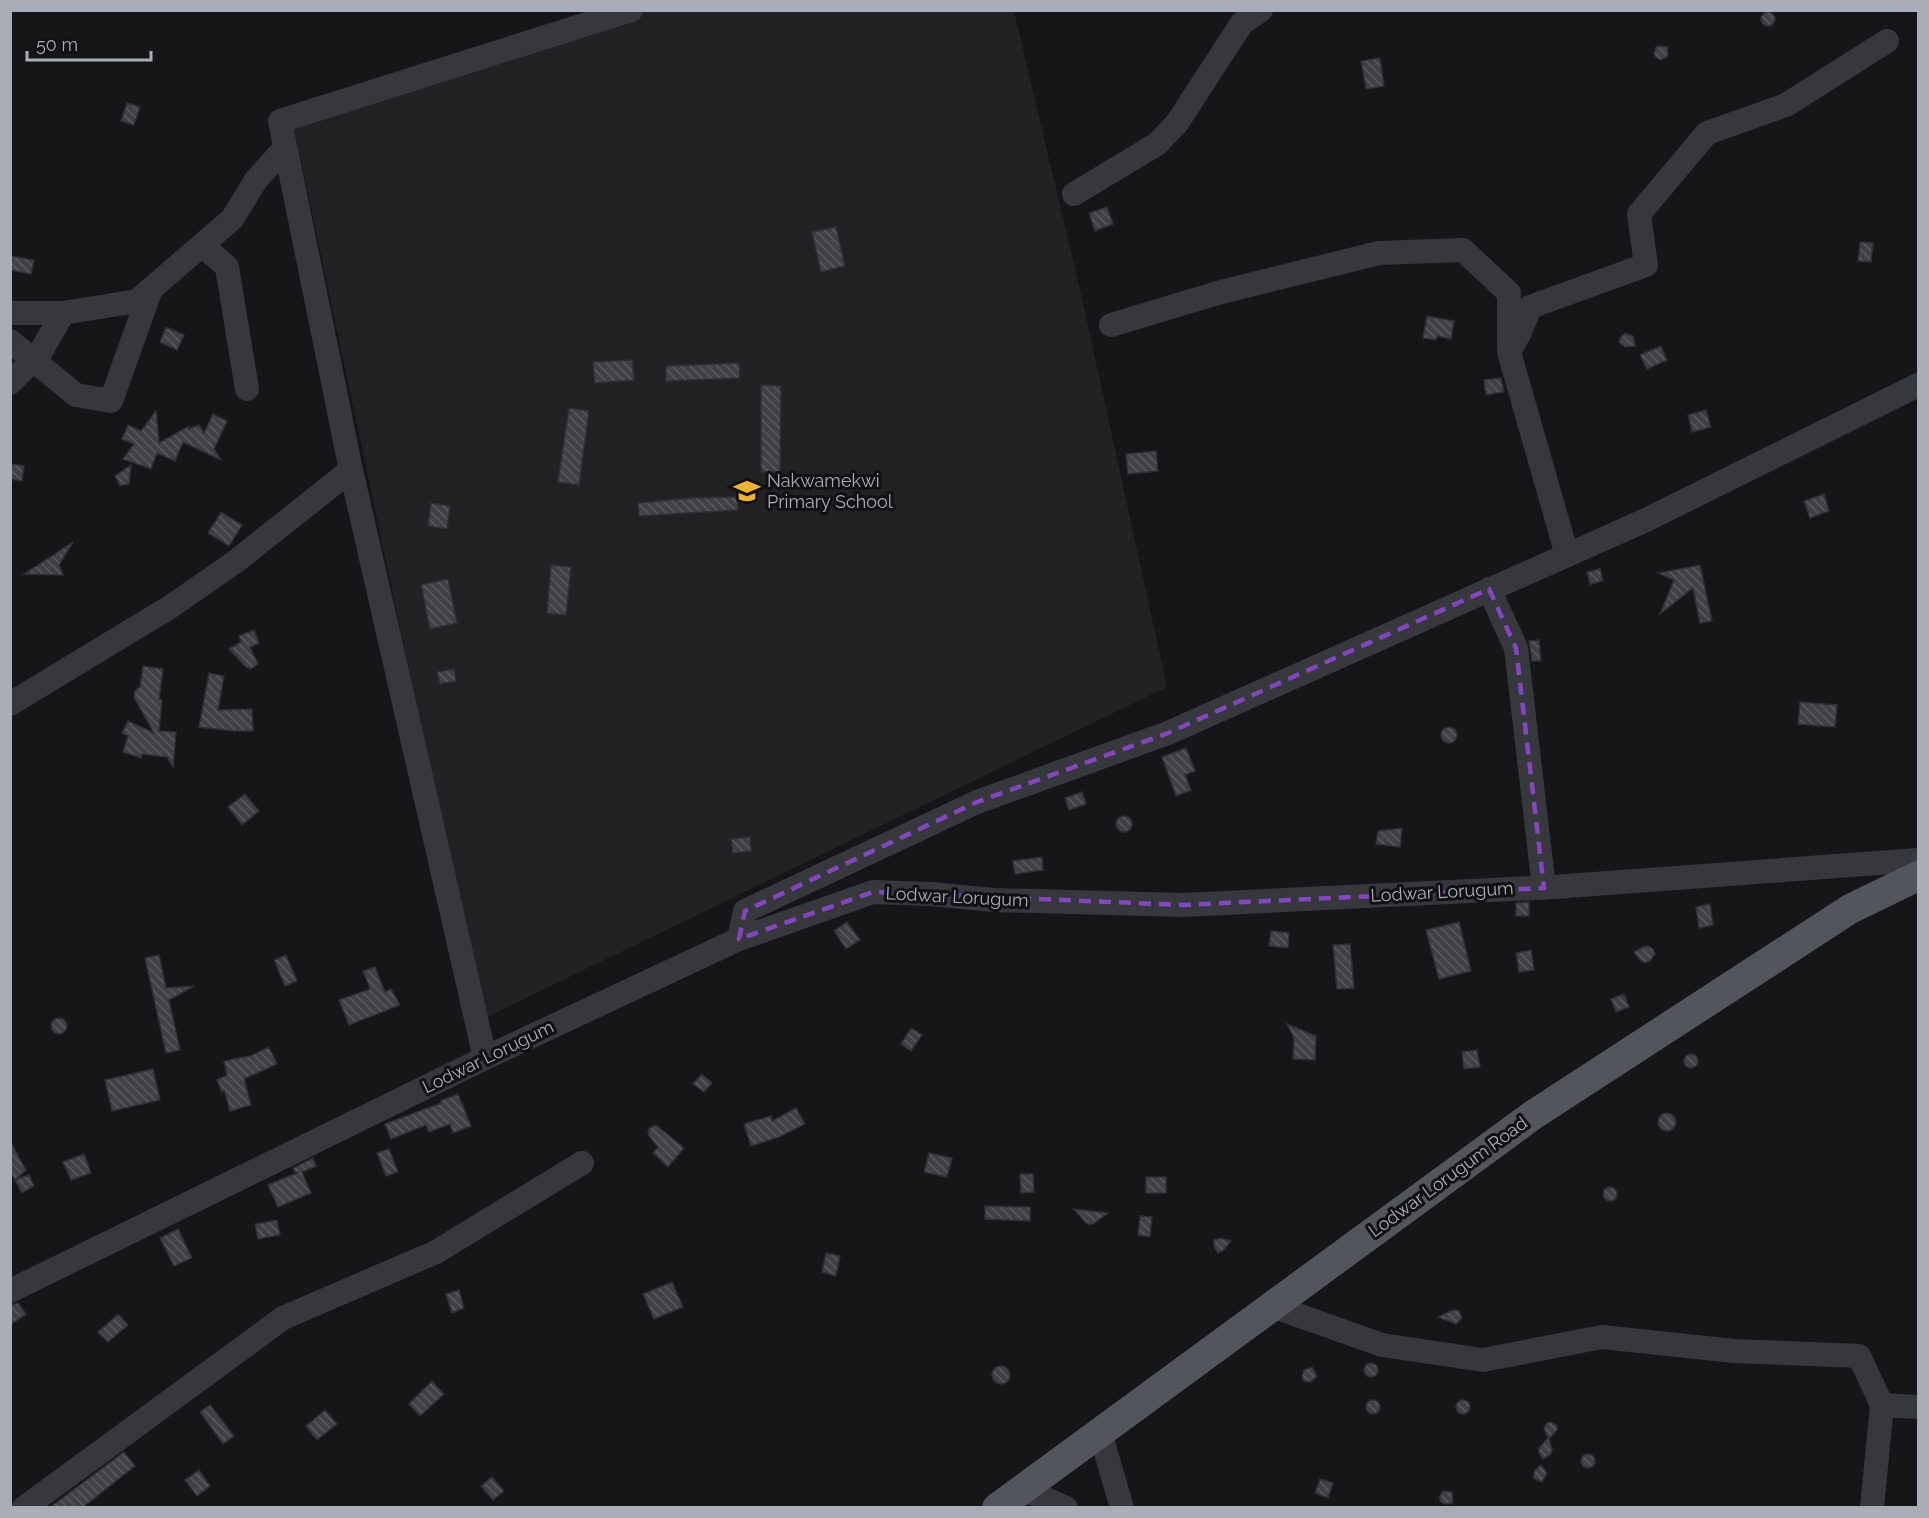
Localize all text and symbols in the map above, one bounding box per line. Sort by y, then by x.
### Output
scale bar [27,24,152,62]
text: 50 m [36,34,78,55]
place label: Nakwamekwi Primary School [767,470,893,512]
school or university icon: Nakwamekwi Primary School [732,476,762,506]
street label: Lodwar Lorugum [1370,877,1514,906]
street label: Lodwar Lorugum [885,882,1029,911]
street label: Lodwar Lorugum [419,1016,557,1097]
street label: Lodwar Lorugum Road [1364,1112,1531,1241]

